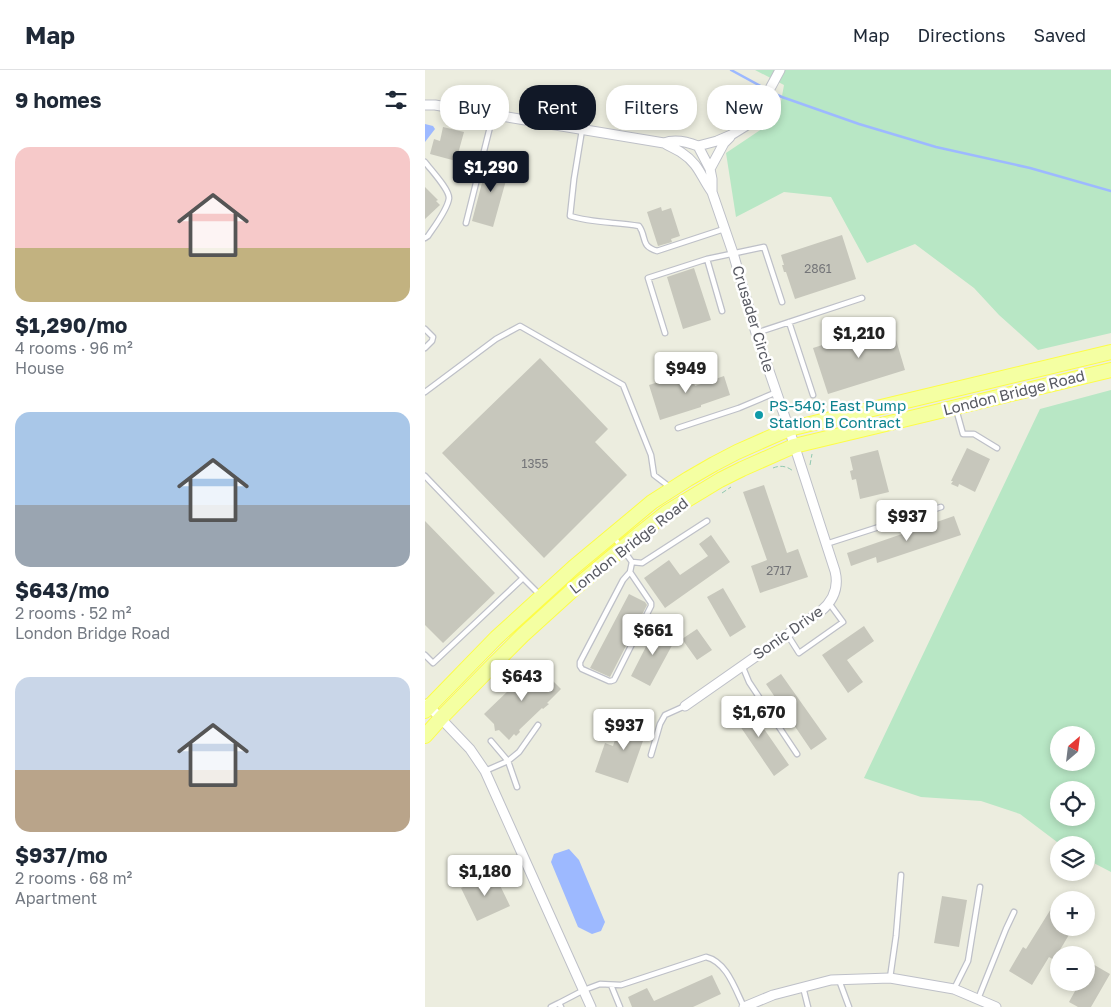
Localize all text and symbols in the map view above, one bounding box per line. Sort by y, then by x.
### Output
text: Map [25,20,75,49]
text: Map [853,24,889,46]
text: Directions [917,24,1005,46]
text: Saved [1033,24,1086,46]
chip: Buy [440,85,509,130]
chip: Rent [519,85,596,130]
chip: Filters [606,85,697,130]
chip: New [707,85,781,130]
icon: filters [382,86,410,114]
text: 9 homes [15,87,101,113]
pin: $1,290 [450,150,532,193]
text: $1,290 [464,157,518,177]
icon: home [168,180,258,270]
house number: 2861 [804,261,832,276]
street label: Crusader Circle [729,263,779,374]
text: $1,290/mo [15,312,127,338]
pin: $1,210 [818,316,900,359]
text: $1,210 [833,323,885,343]
text: 4 rooms · 96 m² [15,338,133,358]
pin: $949 [656,352,716,394]
text: House [15,358,64,378]
text: $949 [665,358,707,378]
street label: London Bridge Road [941,366,1086,418]
place label: PS-540; East Pump Station B Contract [769,396,906,431]
marker: PS-540; East Pump Station B Contract [753,409,765,421]
icon: home [168,445,258,535]
house number: 1355 [522,456,548,471]
street label: London Bridge Road [566,493,691,597]
pin: $937 [877,500,937,542]
text: $937 [887,506,927,526]
house number: 2717 [766,563,792,578]
text: $643/mo [15,577,109,603]
street label: Sonic Drive [749,601,826,663]
text: 2 rooms · 52 m² [15,603,131,623]
pin: $661 [623,614,683,656]
text: $661 [633,620,673,640]
text: London Bridge Road [15,623,170,643]
pin: $643 [492,660,552,702]
text: $643 [502,666,542,686]
pin: $1,670 [718,696,800,738]
text: $1,670 [732,702,786,722]
pin: $937 [594,708,654,751]
icon: home [168,710,258,800]
text: $937 [604,715,644,735]
north arrow [1050,726,1095,771]
map controls [1050,726,1095,991]
button: locate [1050,781,1095,826]
button: layers [1050,836,1095,881]
text: $937/mo [15,842,108,868]
pin: $1,180 [444,854,526,897]
text: $1,180 [459,861,511,881]
text: 2 rooms · 68 m² [15,868,132,888]
text: Apartment [15,888,97,908]
button: + [1050,891,1095,936]
button: − [1050,946,1095,991]

